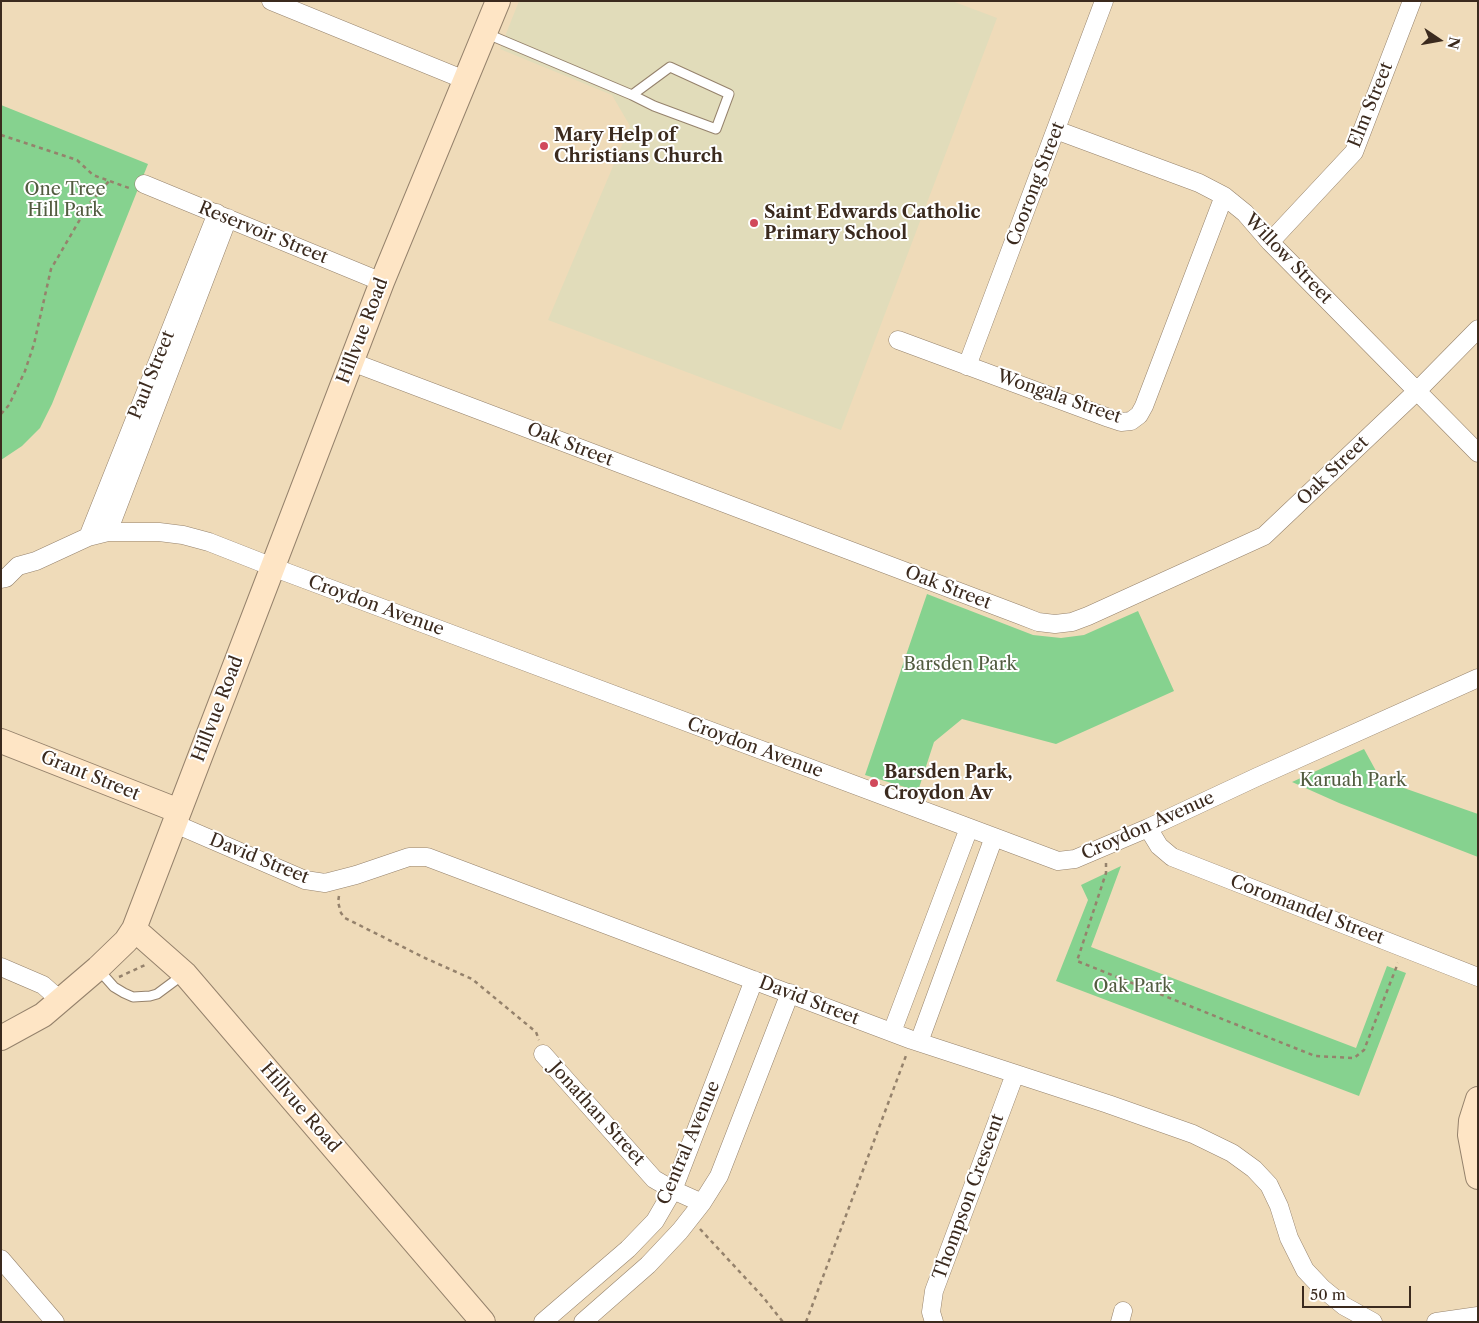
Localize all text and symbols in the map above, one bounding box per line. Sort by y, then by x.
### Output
north arrow [1414,15,1464,65]
text: N [1444,35,1464,51]
street label: Elm Street [1344,59,1398,151]
street label: Coorong Street [1002,119,1070,249]
place label: Mary Help of Christians Church [554,125,723,168]
marker: Mary Help of Christians Church [538,140,550,152]
park label: One Tree Hill Park [25,179,105,222]
street label: Reservoir Street [195,197,331,269]
place label: Saint Edwards Catholic Primary School [764,202,980,244]
street label: Willow Street [1240,209,1336,309]
marker: Saint Edwards Catholic Primary School [748,217,760,229]
street label: Hillvue Road [333,275,393,387]
street label: Paul Street [124,328,180,422]
street label: Wongala Street [994,366,1124,428]
street label: Oak Street [524,419,616,471]
street label: Oak Street [1293,432,1373,510]
street label: Oak Street [902,562,994,614]
street label: Croydon Avenue [305,571,447,641]
street label: Hillvue Road [188,653,248,765]
park label: Barsden Park [903,654,1017,676]
street label: Croydon Avenue [684,713,826,783]
street label: Grant Street [37,746,143,806]
place label: Barsden Park, Croydon Av [884,762,1013,804]
park label: Karuah Park [1300,770,1406,792]
marker: Barsden Park, Croydon Av [868,777,880,789]
street label: Croydon Avenue [1078,787,1218,865]
street label: David Street [206,829,312,889]
street label: Coromandel Street [1227,871,1387,949]
street label: David Street [756,972,862,1030]
park label: Oak Park [1094,976,1172,998]
street label: Jonathan Street [545,1058,649,1170]
street label: Hillvue Road [255,1059,345,1157]
street label: Central Avenue [653,1078,725,1208]
street label: Thompson Crescent [929,1111,1009,1283]
scale bar [1304,1276,1413,1308]
text: 50 m [1310,1285,1346,1304]

